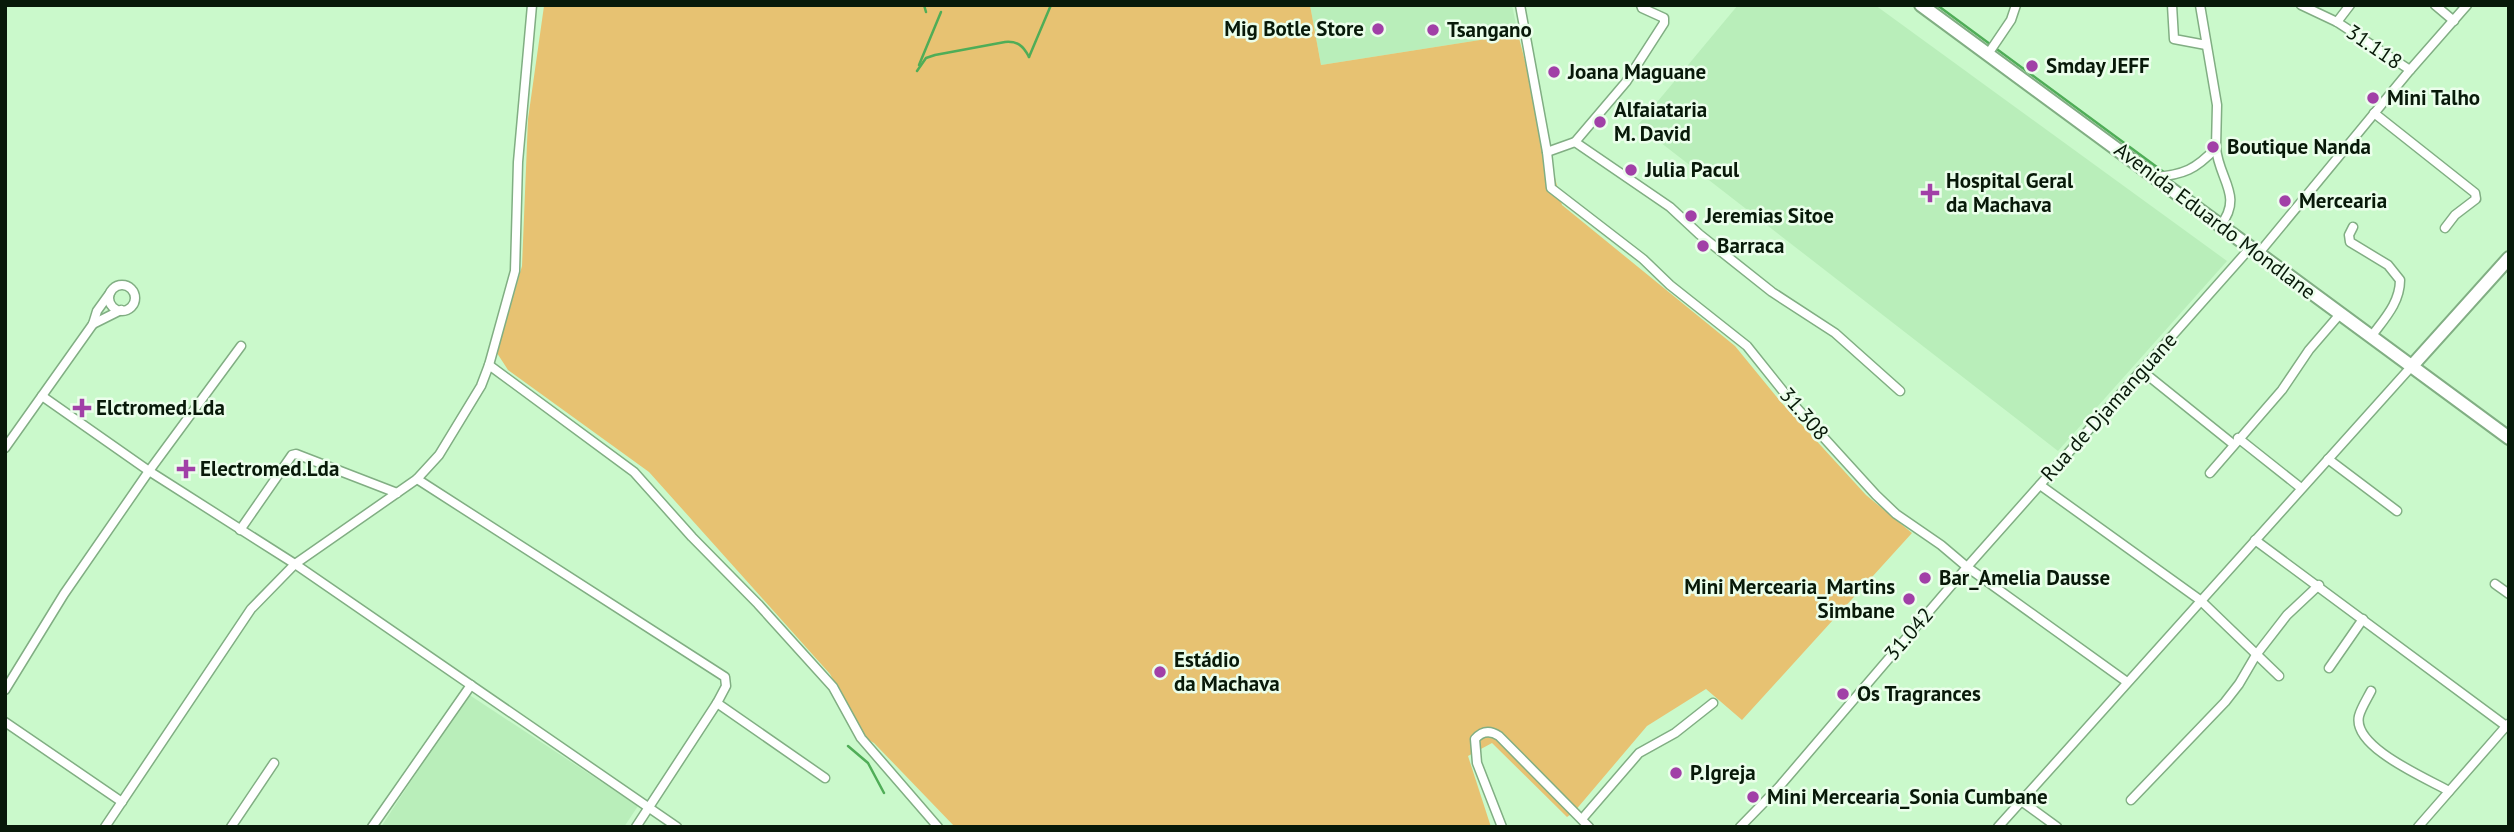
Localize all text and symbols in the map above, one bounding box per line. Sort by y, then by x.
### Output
place label: Mig Botle Store [1224,15,1364,42]
place label: Tsangano [1447,16,1532,43]
street label: 31.118 [2341,18,2407,75]
marker: Mig Botle Store [1370,21,1386,37]
marker: Tsangano [1425,22,1441,38]
place label: Smday JEFF [2046,52,2150,79]
place label: Joana Maguane [1567,58,1706,85]
marker: Smday JEFF [2024,58,2040,74]
marker: Joana Maguane [1546,64,1562,80]
place label: Mini Talho [2387,84,2480,111]
marker: Mini Talho [2365,90,2381,106]
place label: Alfaiataria M. David [1614,96,1707,147]
marker: Alfaiataria M. David [1592,114,1608,130]
place label: Boutique Nanda [2227,133,2371,160]
street label: Avenida Eduardo Mondlane [2109,136,2321,305]
marker: Boutique Nanda [2205,139,2221,155]
place label: Julia Pacul [1644,156,1740,183]
marker: Julia Pacul [1623,162,1639,178]
place label: Hospital Geral da Machava [1946,167,2074,218]
marker: Hospital Geral da Machava [1920,183,1940,203]
place label: Mercearia [2299,187,2387,214]
marker: Mercearia [2277,193,2293,209]
place label: Jeremias Sitoe [1704,202,1834,229]
marker: Jeremias Sitoe [1683,208,1699,224]
place label: Barraca [1717,232,1785,259]
marker: Barraca [1695,238,1711,254]
street label: Rua de Djamanguane [2035,327,2183,487]
street label: 31.308 [1774,382,1835,446]
place label: Elctromed.Lda [96,394,225,421]
marker: Elctromed.Lda [74,400,90,416]
place label: Electromed.Lda [200,455,339,482]
marker: Electromed.Lda [178,461,194,477]
place label: Bar_Amelia Dausse [1939,564,2110,591]
marker: Bar_Amelia Dausse [1917,570,1933,586]
place label: Mini Mercearia_Martins Simbane [1684,573,1895,624]
marker: Mini Mercearia_Martins Simbane [1901,591,1917,607]
street label: 31.042 [1878,602,1939,666]
place label: Estádio da Machava [1174,646,1280,697]
marker: Estádio da Machava [1152,664,1168,680]
place label: Os Tragrances [1857,680,1981,707]
marker: Os Tragrances [1835,686,1851,702]
place label: P.Igreja [1690,759,1756,786]
marker: P.Igreja [1668,765,1684,781]
place label: Mini Mercearia_Sonia Cumbane [1767,783,2048,810]
marker: Mini Mercearia_Sonia Cumbane [1745,789,1761,805]

